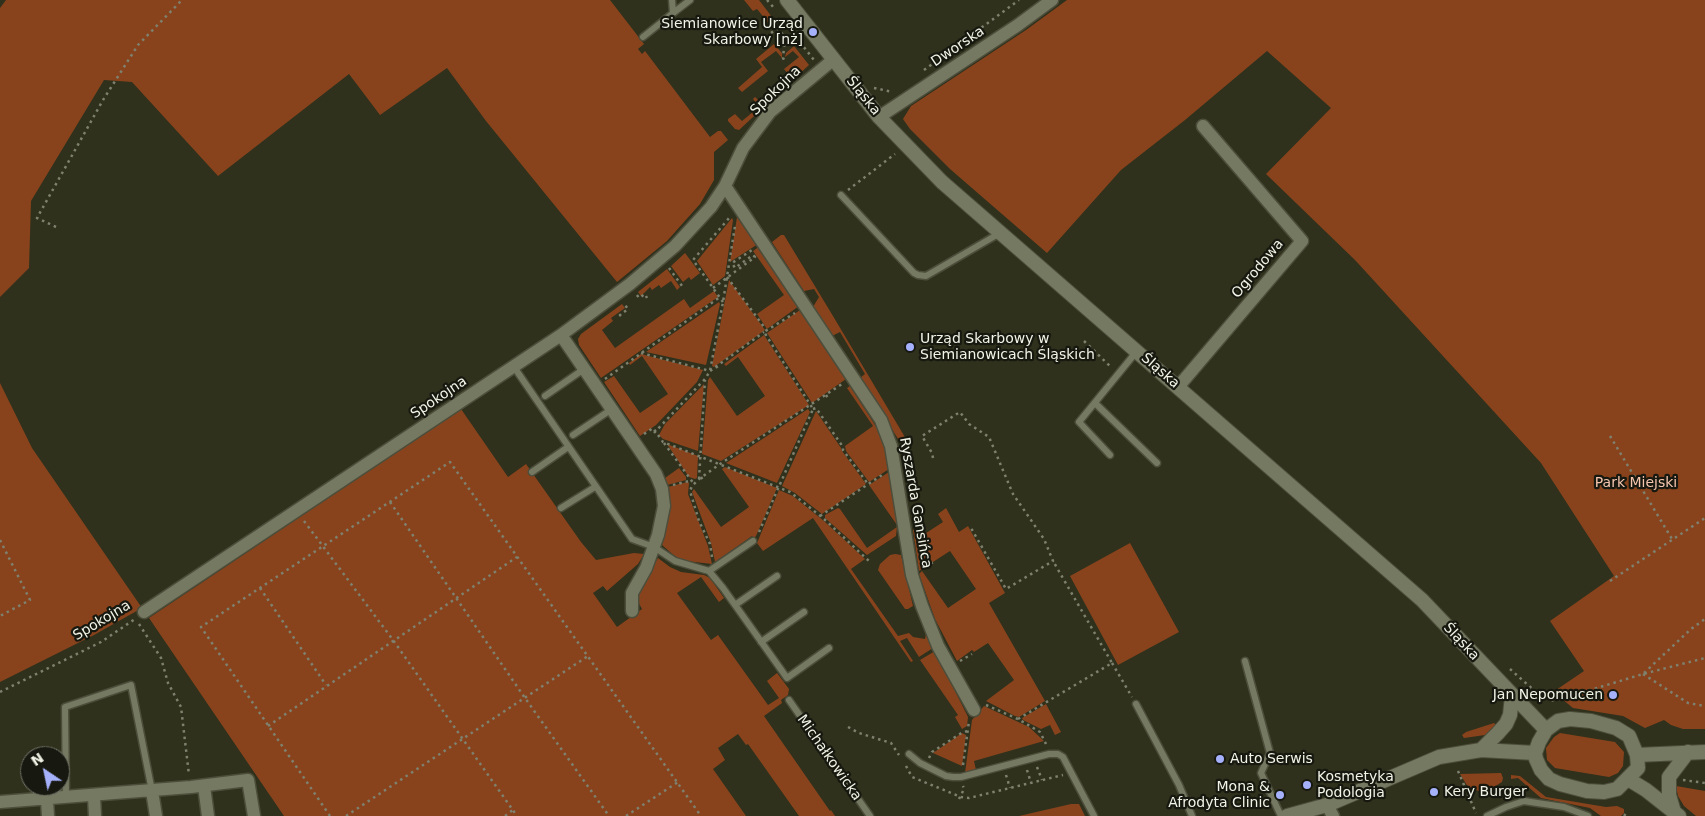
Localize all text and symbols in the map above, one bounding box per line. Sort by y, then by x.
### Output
place label: Siemianowice Urząd Skarbowy [nż] [661,16,803,48]
street label: Dworska [928,23,988,71]
marker: Siemianowice Urząd Skarbowy [nż] [807,26,819,38]
street label: Spokojna [747,63,805,119]
street label: Śląska [842,73,884,119]
street label: Ogrodowa [1229,236,1287,302]
place label: Urząd Skarbowy w Siemianowicach Śląskich [920,331,1095,364]
marker: Urząd Skarbowy w Siemianowicach Śląskich [904,341,916,353]
street label: Śląska [1137,350,1183,392]
street label: Spokojna [408,373,470,423]
street label: Ryszarda Gansińca [895,436,935,570]
park label: Park Miejski [1595,475,1677,491]
street label: Spokojna [70,597,134,645]
street label: Śląska [1439,620,1483,664]
place label: Jan Nepomucen [1493,687,1603,703]
marker: Jan Nepomucen [1607,689,1619,701]
street label: Michałkowicka [793,712,865,804]
north arrow [20,746,70,796]
text: N [28,749,47,769]
place label: Auto Serwis [1230,751,1313,767]
marker: Auto Serwis [1214,753,1226,765]
place label: Kosmetyka Podologia [1317,769,1394,802]
place label: Mona & Afrodyta Clinic [1168,779,1270,812]
marker: Kosmetyka Podologia [1301,779,1313,791]
place label: Kery Burger [1444,784,1527,800]
marker: Kery Burger [1428,786,1440,798]
marker: Mona & Afrodyta Clinic [1274,789,1286,801]

